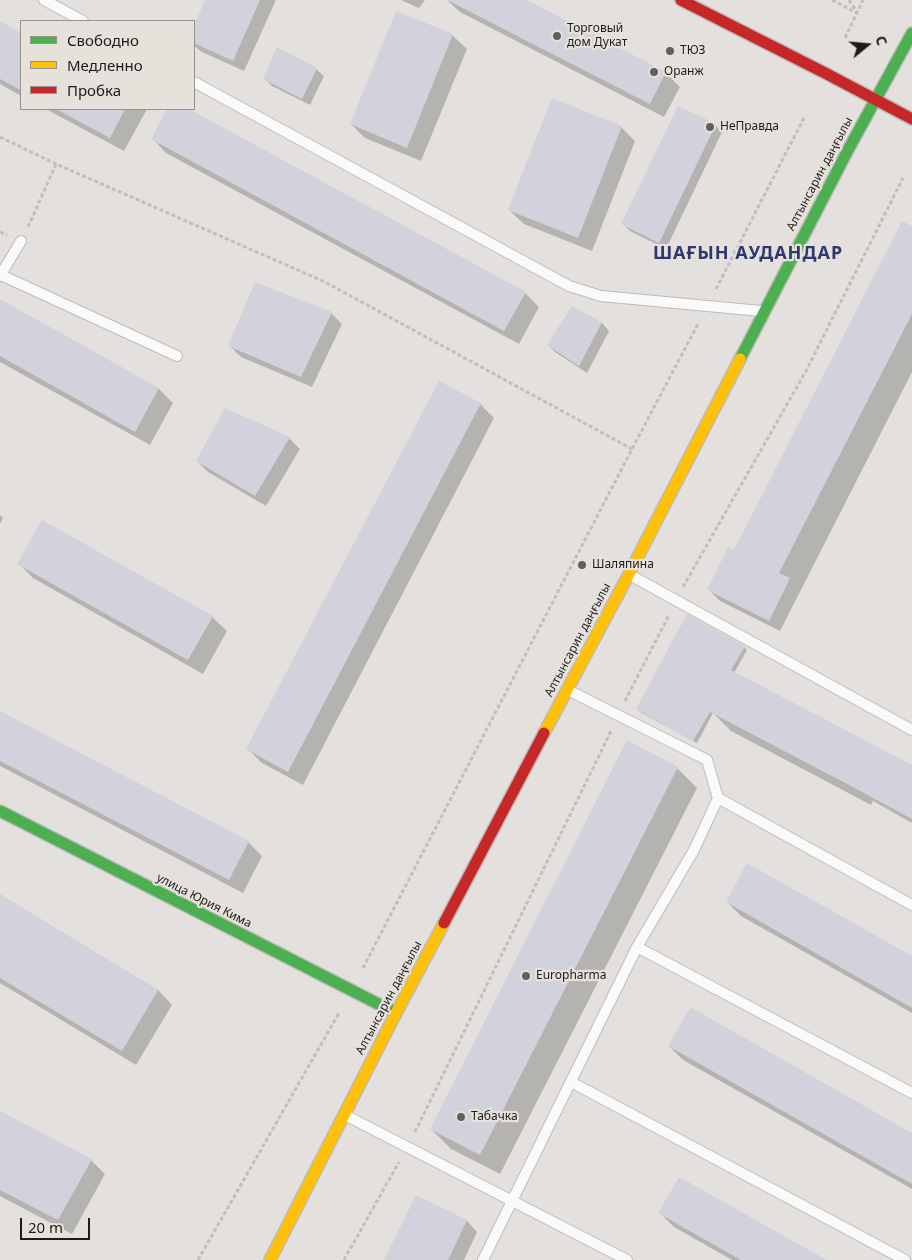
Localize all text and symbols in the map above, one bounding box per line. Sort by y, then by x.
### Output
legend [20,20,195,110]
north arrow [842,20,892,70]
place label: Торговый дом Дукат [567,22,627,50]
text: Свободно [67,30,139,50]
marker: Торговый дом Дукат [551,30,563,42]
text: С [871,33,892,48]
place label: ТЮЗ [680,44,705,58]
marker: ТЮЗ [664,45,676,57]
text: Медленно [67,55,143,75]
place label: Оранж [664,65,704,79]
marker: Оранж [648,66,660,78]
text: Пробка [67,80,121,100]
street label: Алтынсарин даңғылы [784,115,856,233]
place label: НеПравда [720,120,779,134]
marker: НеПравда [704,121,716,133]
district label: ШАҒЫН АУДАНДАР [651,243,845,265]
place label: Шаляпина [592,558,654,572]
marker: Шаляпина [576,559,588,571]
street label: Алтынсарин даңғылы [542,581,614,699]
street label: улица Юрия Кима [154,871,254,931]
street label: Алтынсарин даңғылы [353,939,425,1057]
place label: Europharma [536,969,606,983]
marker: Europharma [520,970,532,982]
place label: Табачка [471,1110,518,1124]
marker: Табачка [455,1111,467,1123]
scale bar [22,1208,92,1240]
text: 20 m [28,1217,63,1237]

